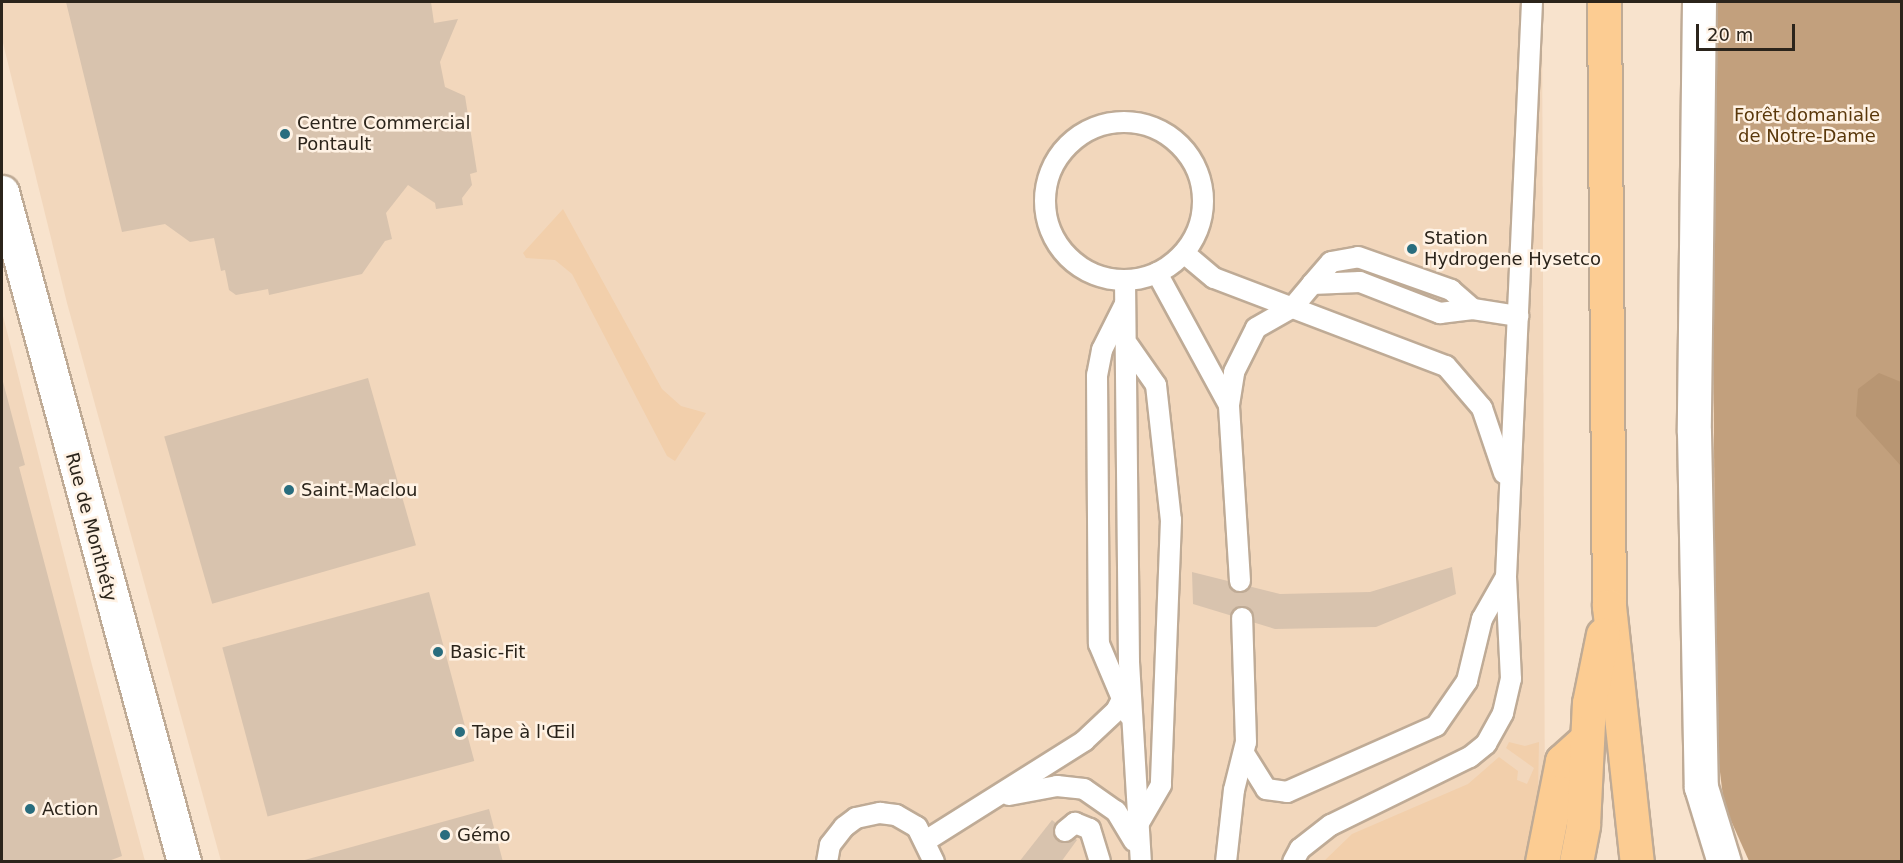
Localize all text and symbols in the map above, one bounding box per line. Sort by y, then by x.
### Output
scale bar [1699,12,1798,50]
text: 20 m [1707,24,1753,45]
park label: Forêt domaniale de Notre-Dame [1734,105,1880,148]
place label: Centre Commercial Pontault [297,113,471,156]
marker: Centre Commercial Pontault [278,127,292,141]
place label: Station Hydrogene Hysetco [1424,228,1601,270]
marker: Station Hydrogene Hysetco [1405,242,1419,256]
street label: Rue de Monthéty [61,450,121,604]
place label: Saint-Maclou [301,479,417,501]
marker: Saint-Maclou [282,483,296,497]
place label: Basic-Fit [450,641,525,663]
marker: Basic-Fit [431,645,445,659]
place label: Tape à l'Œil [472,721,575,743]
marker: Tape à l'Œil [453,725,467,739]
place label: Action [42,798,98,820]
marker: Action [23,802,37,816]
place label: Gémo [457,824,511,846]
marker: Gémo [438,828,452,842]

